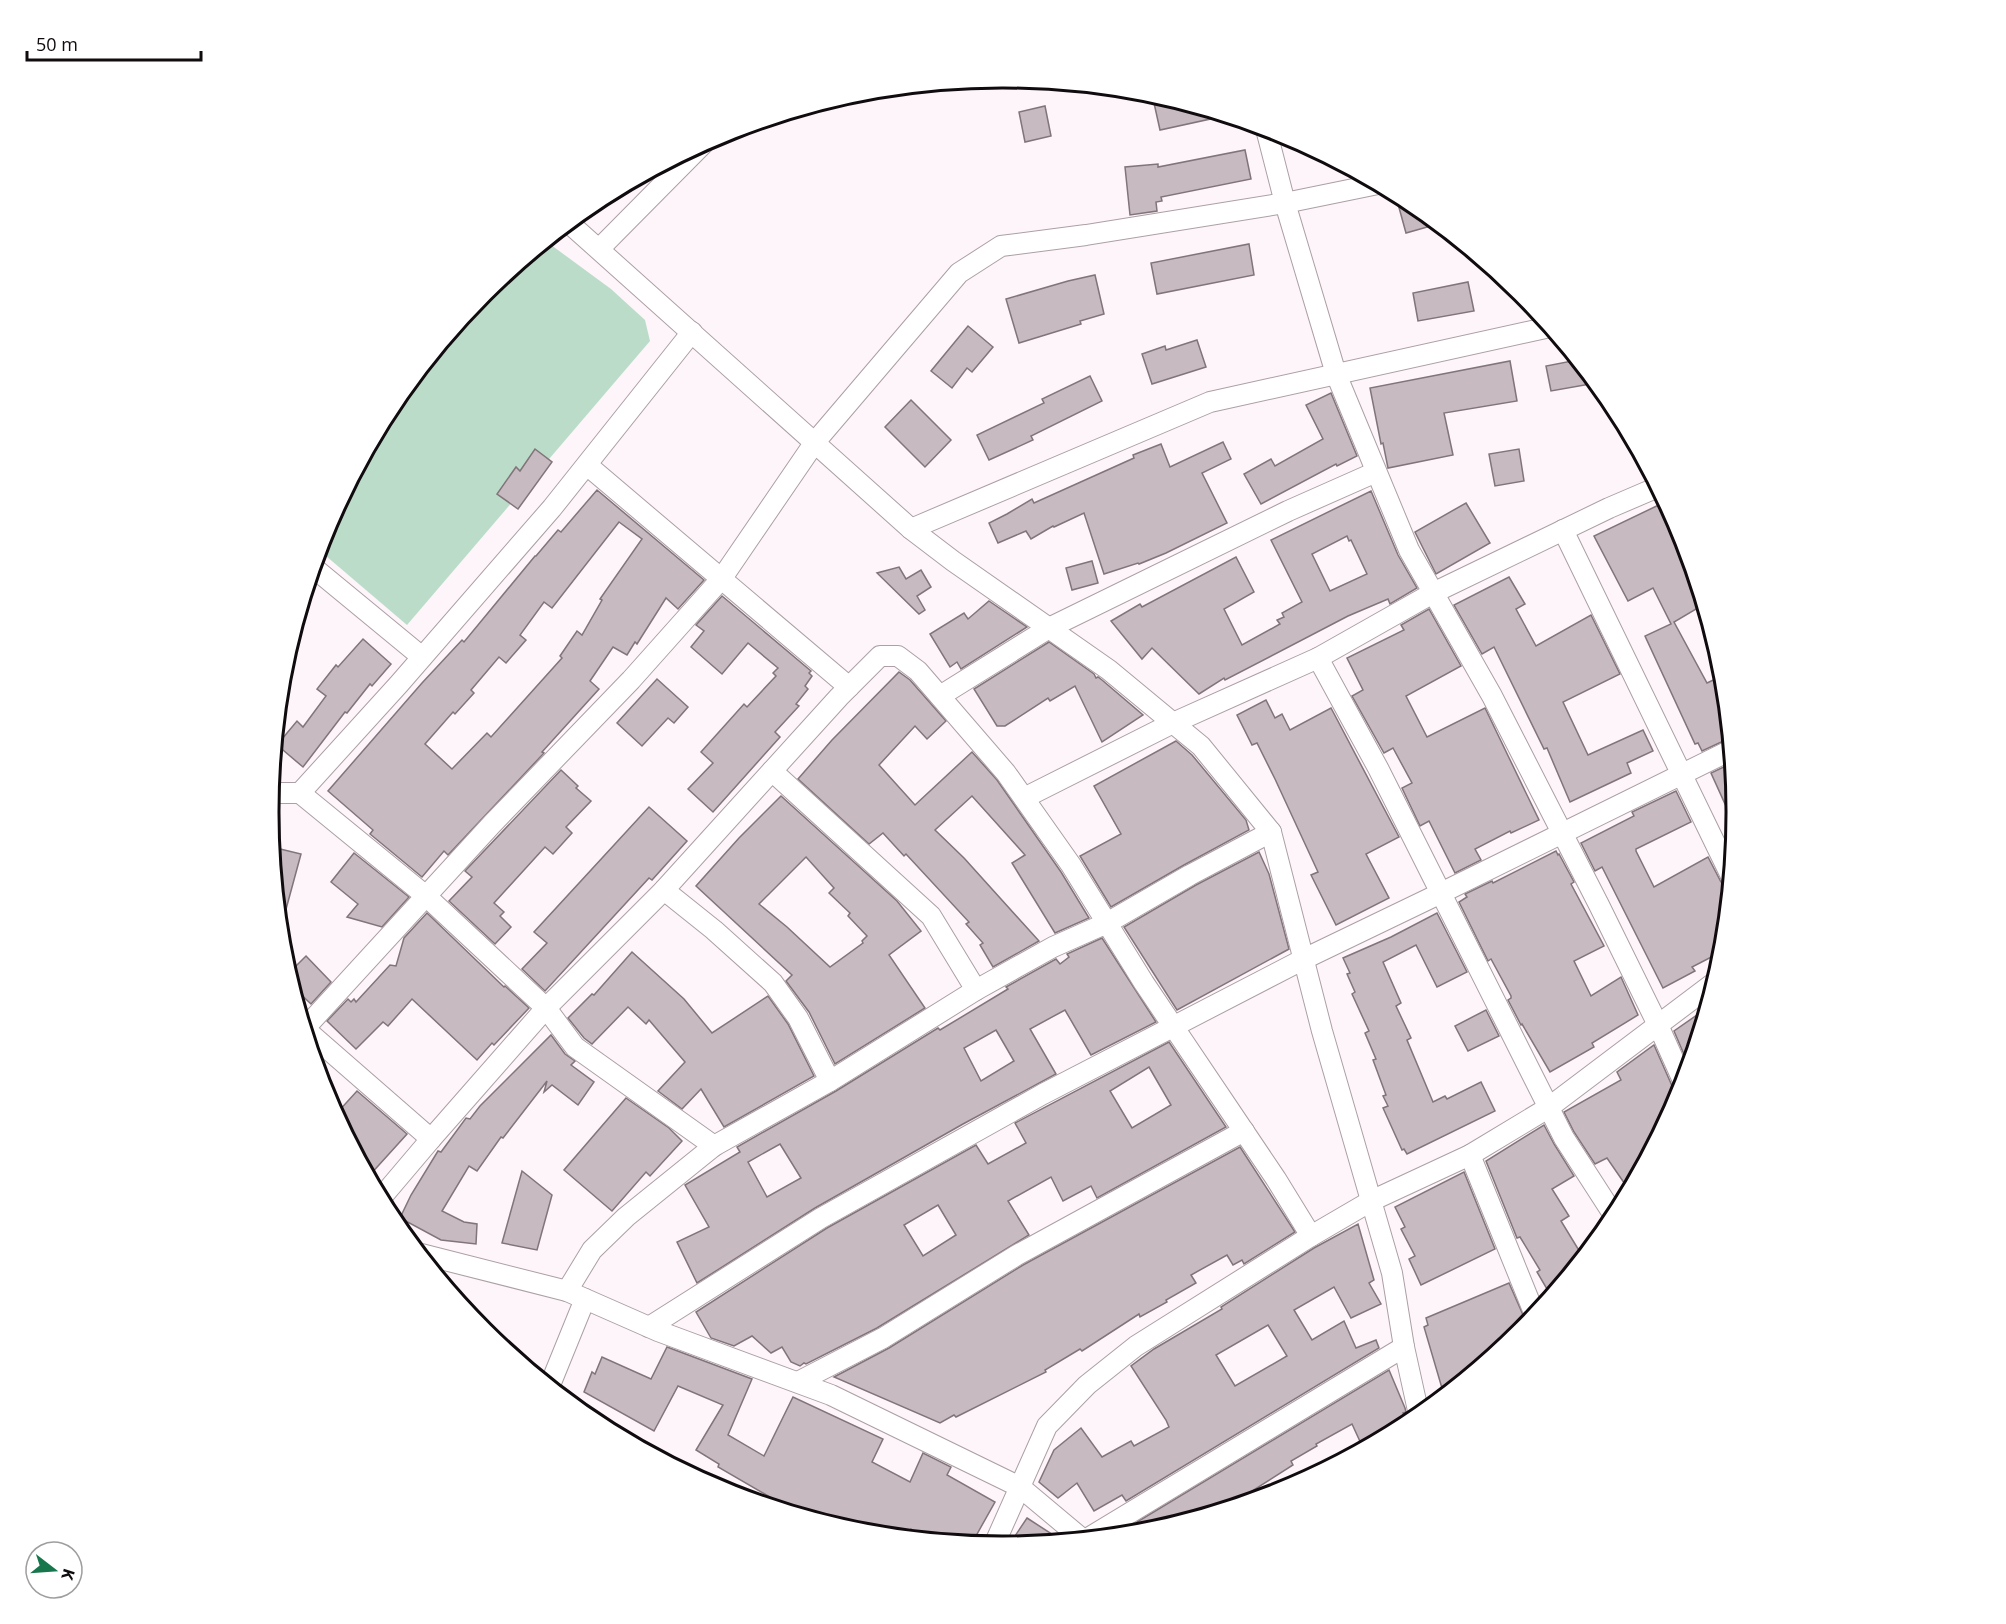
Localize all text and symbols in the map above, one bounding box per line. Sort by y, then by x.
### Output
scale bar [27,24,201,62]
text: 50 m [36,32,78,56]
north arrow [24,1540,84,1600]
text: K [56,1566,80,1583]

